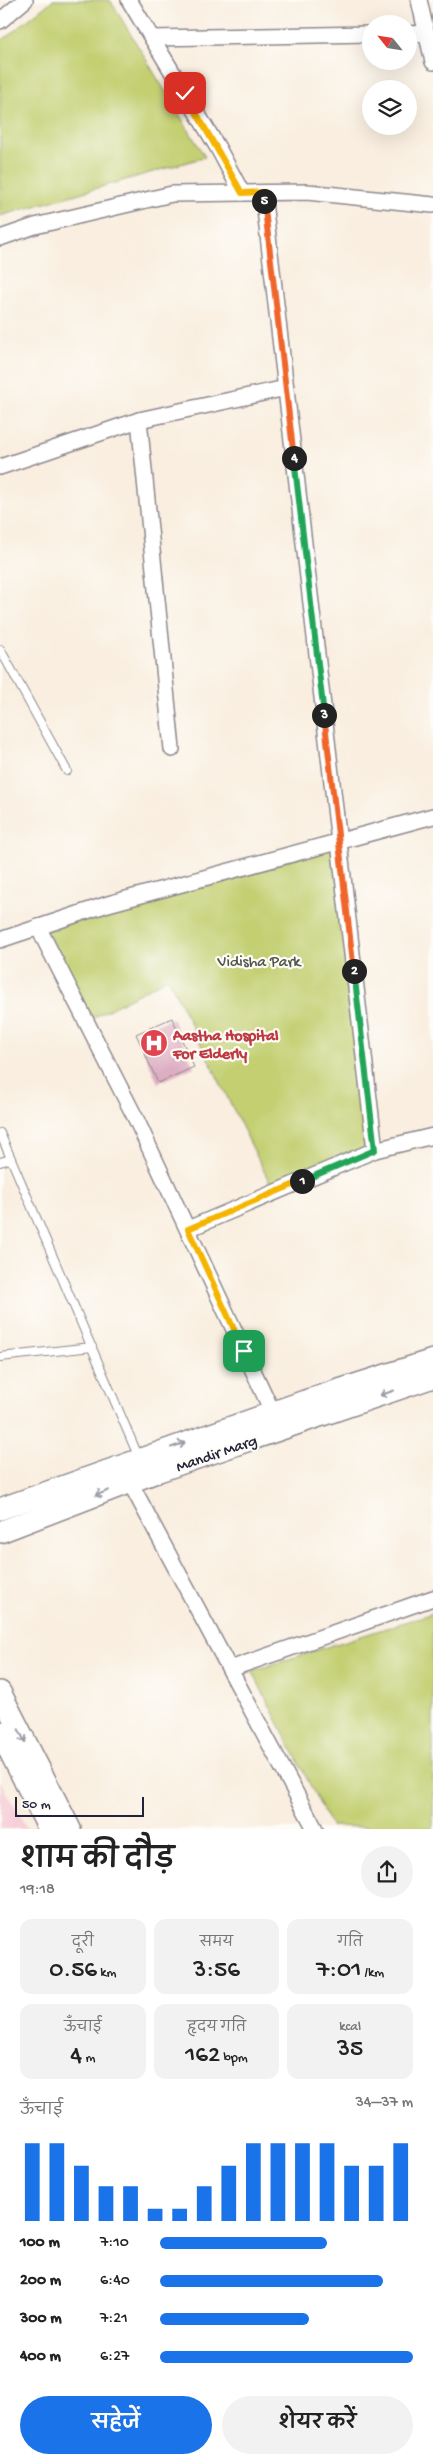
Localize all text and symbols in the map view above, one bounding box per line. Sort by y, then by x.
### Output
north arrow [362,15,418,70]
map controls [362,15,417,135]
pin [164,72,206,114]
icon: check [171,79,199,107]
button: layers [362,80,417,135]
pin: 5 [252,188,276,214]
text: 5 [261,193,268,210]
pin: 4 [282,446,306,470]
text: 4 [291,450,298,467]
pin: 3 [312,702,336,728]
text: 3 [321,707,328,724]
park label: Vidisha Park [217,954,302,973]
pin: 2 [342,958,366,984]
text: 2 [351,963,358,980]
hospital icon: Aastha Hospital For Elderly [139,1028,169,1058]
place label: Aastha Hospital For Elderly [172,1028,279,1065]
pin: 1 [290,1168,314,1194]
text: 1 [300,1173,305,1190]
pin [223,1330,265,1372]
icon: arrive [230,1337,258,1365]
one-way arrow [380,1389,395,1398]
street label: Mandir Marg [174,1433,260,1478]
one-way arrow [170,1440,185,1449]
one-way arrow [94,1490,109,1499]
one-way arrow [17,1728,27,1743]
scale bar [15,1794,144,1817]
text: 50 m [22,1797,51,1814]
text: शाम की दौड़ [20,1845,174,1878]
button: share [361,1846,413,1898]
text: 19:18 [20,1881,55,1900]
text: दूरी [72,1935,94,1952]
text: समय [200,1935,233,1952]
text: गति [337,1935,363,1952]
text: 0.56 [49,1957,97,1986]
text: 3:56 [193,1957,240,1986]
text: 7:01 [316,1957,361,1986]
text: km [97,1965,117,1982]
text: /km [361,1965,384,1982]
text: kcal [339,2019,361,2036]
text: ऊँचाई [64,2020,102,2037]
text: हृदय गति [187,2020,246,2037]
text: 35 [337,2036,363,2065]
text: 4 [70,2042,82,2071]
text: 162 [185,2042,220,2071]
text: m [82,2050,95,2067]
text: bpm [220,2050,248,2067]
text: 34–37 m [356,2094,413,2113]
text: ऊँचाई [20,2102,63,2121]
text: 100 m [20,2234,60,2253]
text: 7:10 [100,2234,129,2253]
text: 200 m [20,2272,61,2291]
text: 6:40 [100,2272,130,2291]
text: 300 m [20,2310,62,2329]
text: 7:21 [100,2310,128,2329]
text: 400 m [20,2348,61,2367]
text: 6:27 [100,2348,129,2367]
button: सहेजें [20,2396,212,2454]
button: शेयर करें [222,2396,413,2454]

